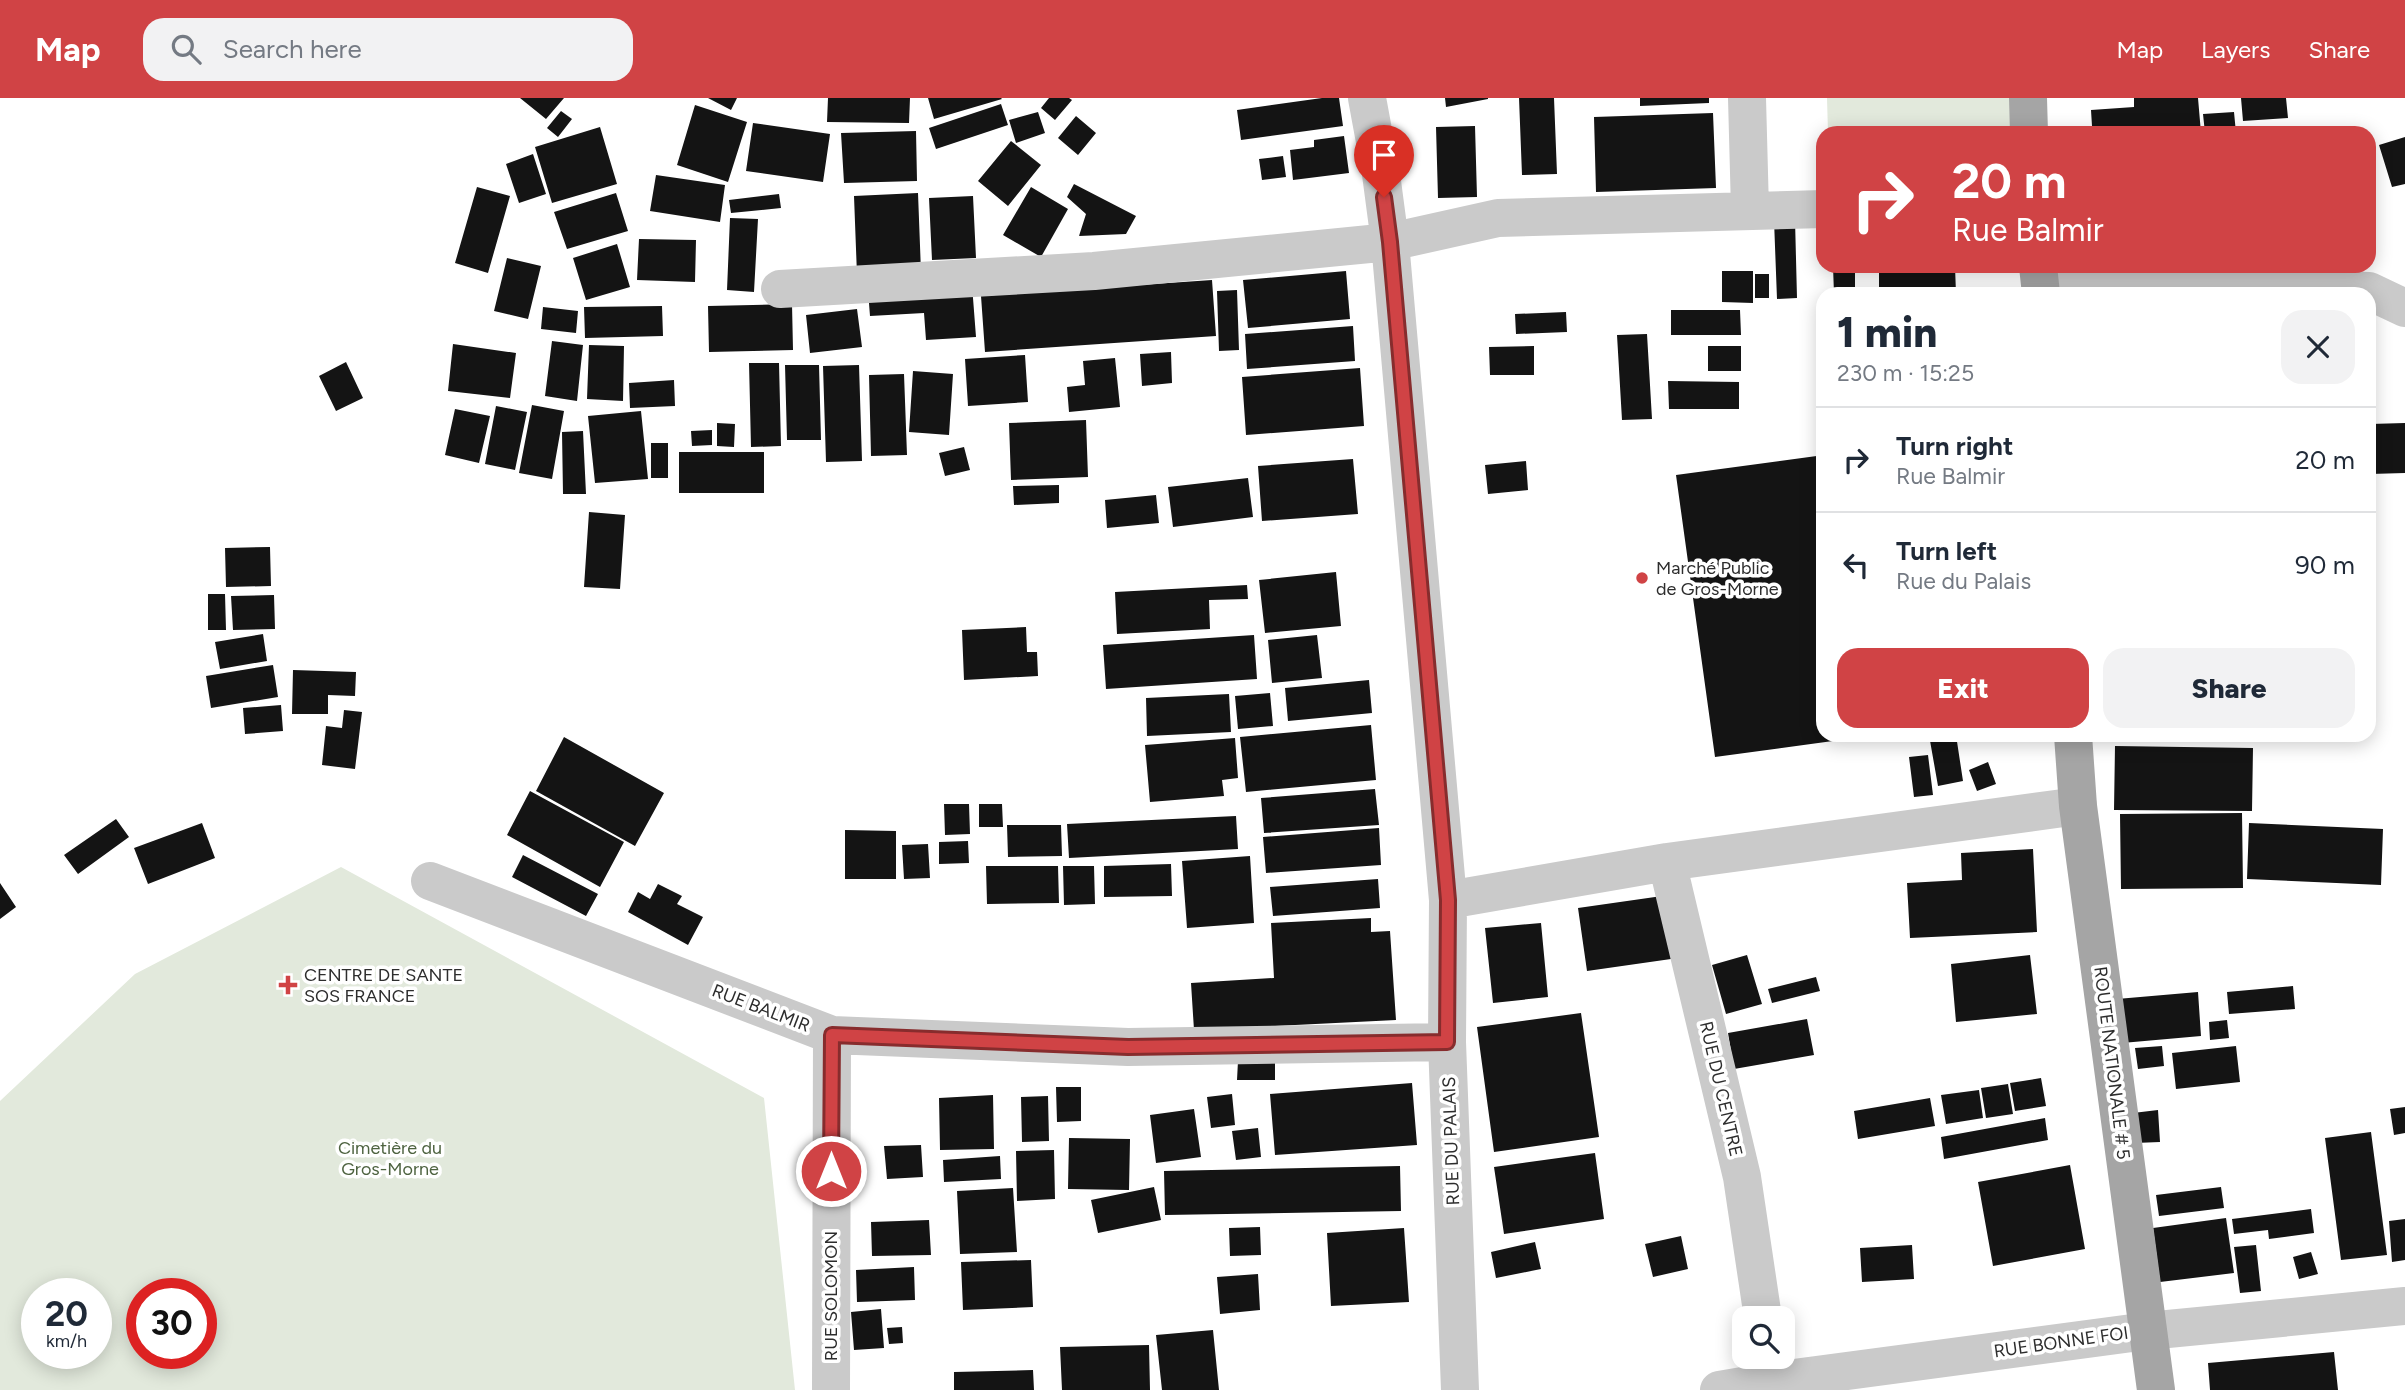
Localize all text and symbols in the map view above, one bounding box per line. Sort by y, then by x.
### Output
search box [143,18,633,81]
text: Map [35,30,101,69]
icon: search [167,30,205,68]
text: Search here [223,33,362,65]
text: Map [2116,35,2163,64]
text: Layers [2201,35,2270,64]
text: Share [2308,35,2370,64]
pin [1354,125,1414,197]
icon: arrive [1365,136,1403,174]
text: 20 m [1952,151,2067,210]
icon: right [1837,154,1928,245]
text: Rue Balmir [1952,211,2104,249]
text: 1 min [1837,307,1937,358]
button: close [2281,310,2355,384]
text: 230 m · 15:25 [1837,359,1974,387]
text: Turn right [1896,430,2013,462]
icon: right [1837,441,1875,479]
text: 20 m [2295,444,2355,476]
text: Rue Balmir [1896,462,2005,490]
text: Turn left [1896,535,1997,567]
icon: left [1837,546,1875,584]
text: 90 m [2295,549,2355,581]
place label: Marché Public de Gros-Morne [1656,557,1779,600]
text: Rue du Palais [1896,567,2031,595]
marker: Marché Public de Gros-Morne [1634,570,1650,586]
button: Exit [1837,648,2089,728]
button: Share [2103,648,2355,728]
place label: CENTRE DE SANTE SOS FRANCE [304,964,463,1007]
street label: ROUTE NATIONALE # 5 [2089,965,2135,1161]
marker: CENTRE DE SANTE SOS FRANCE [278,975,298,995]
street label: RUE BALMIR [709,979,813,1037]
street label: RUE DU CENTRE [1695,1019,1747,1159]
street label: RUE DU PALAIS [1438,1076,1464,1206]
position arrow [794,1134,868,1208]
park label: Cimetière du Gros-Morne [338,1137,442,1180]
street label: RUE SOLOMON [820,1231,842,1361]
speed limit sign: 30 [126,1278,217,1369]
text: 20 [45,1293,88,1335]
map controls [1732,1306,1795,1369]
button: search [1732,1306,1795,1369]
street label: RUE BONNE FOI [1992,1322,2130,1362]
text: km/h [46,1330,87,1352]

